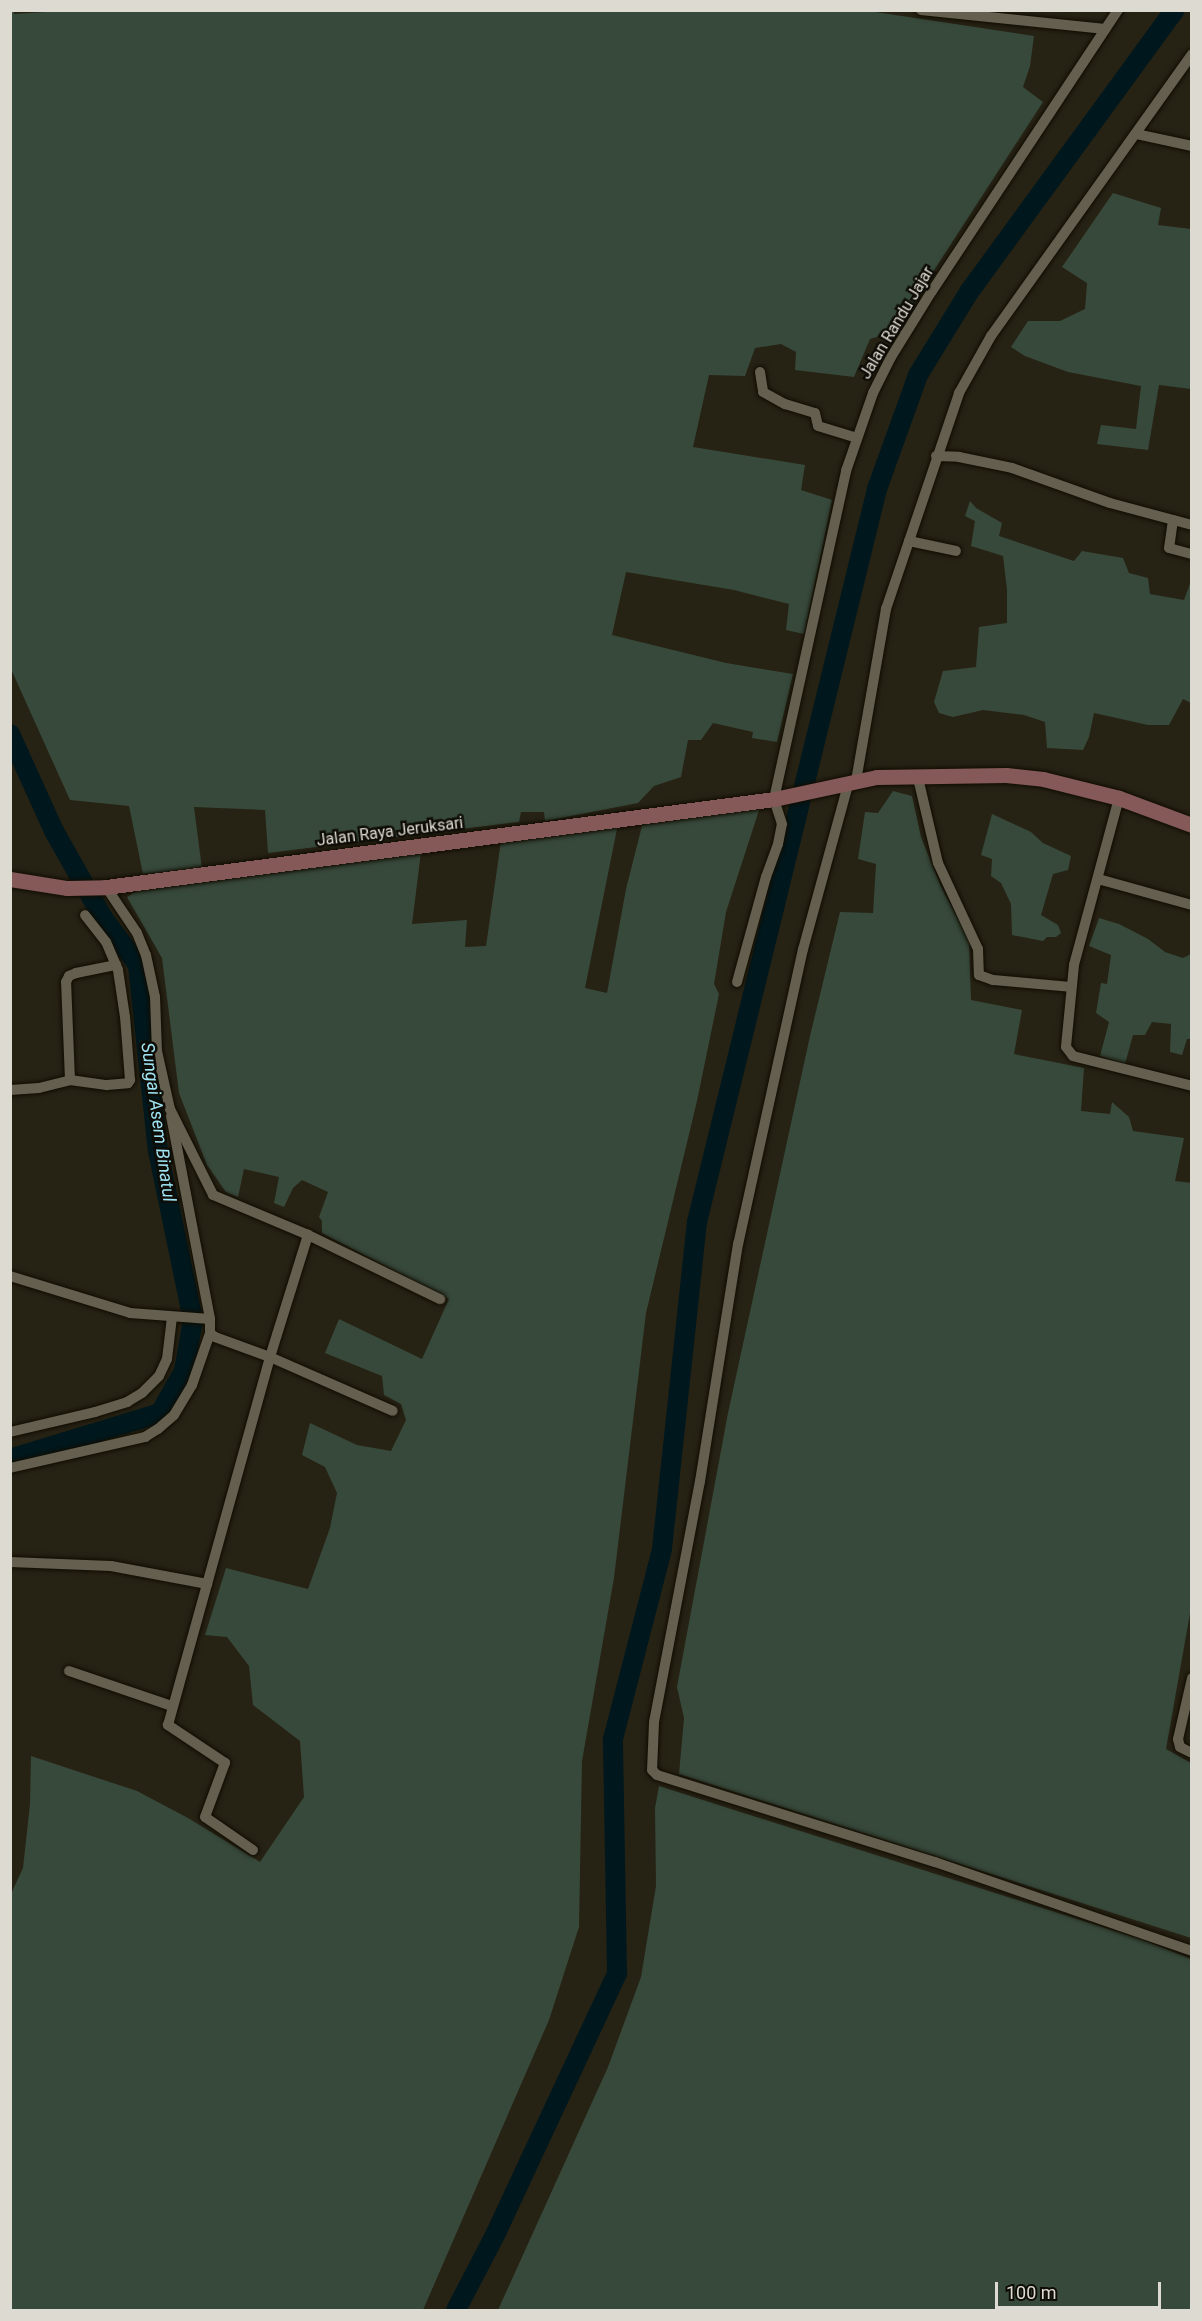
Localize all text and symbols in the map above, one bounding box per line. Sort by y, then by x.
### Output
street label: Jalan Randu Jajar [856,263,938,383]
street label: Jalan Raya Jeruksari [316,813,464,851]
water label: Sungai Asem Binatul [136,1041,180,1203]
scale bar [998,2270,1164,2308]
text: 100 m [1006,2282,1057,2303]

